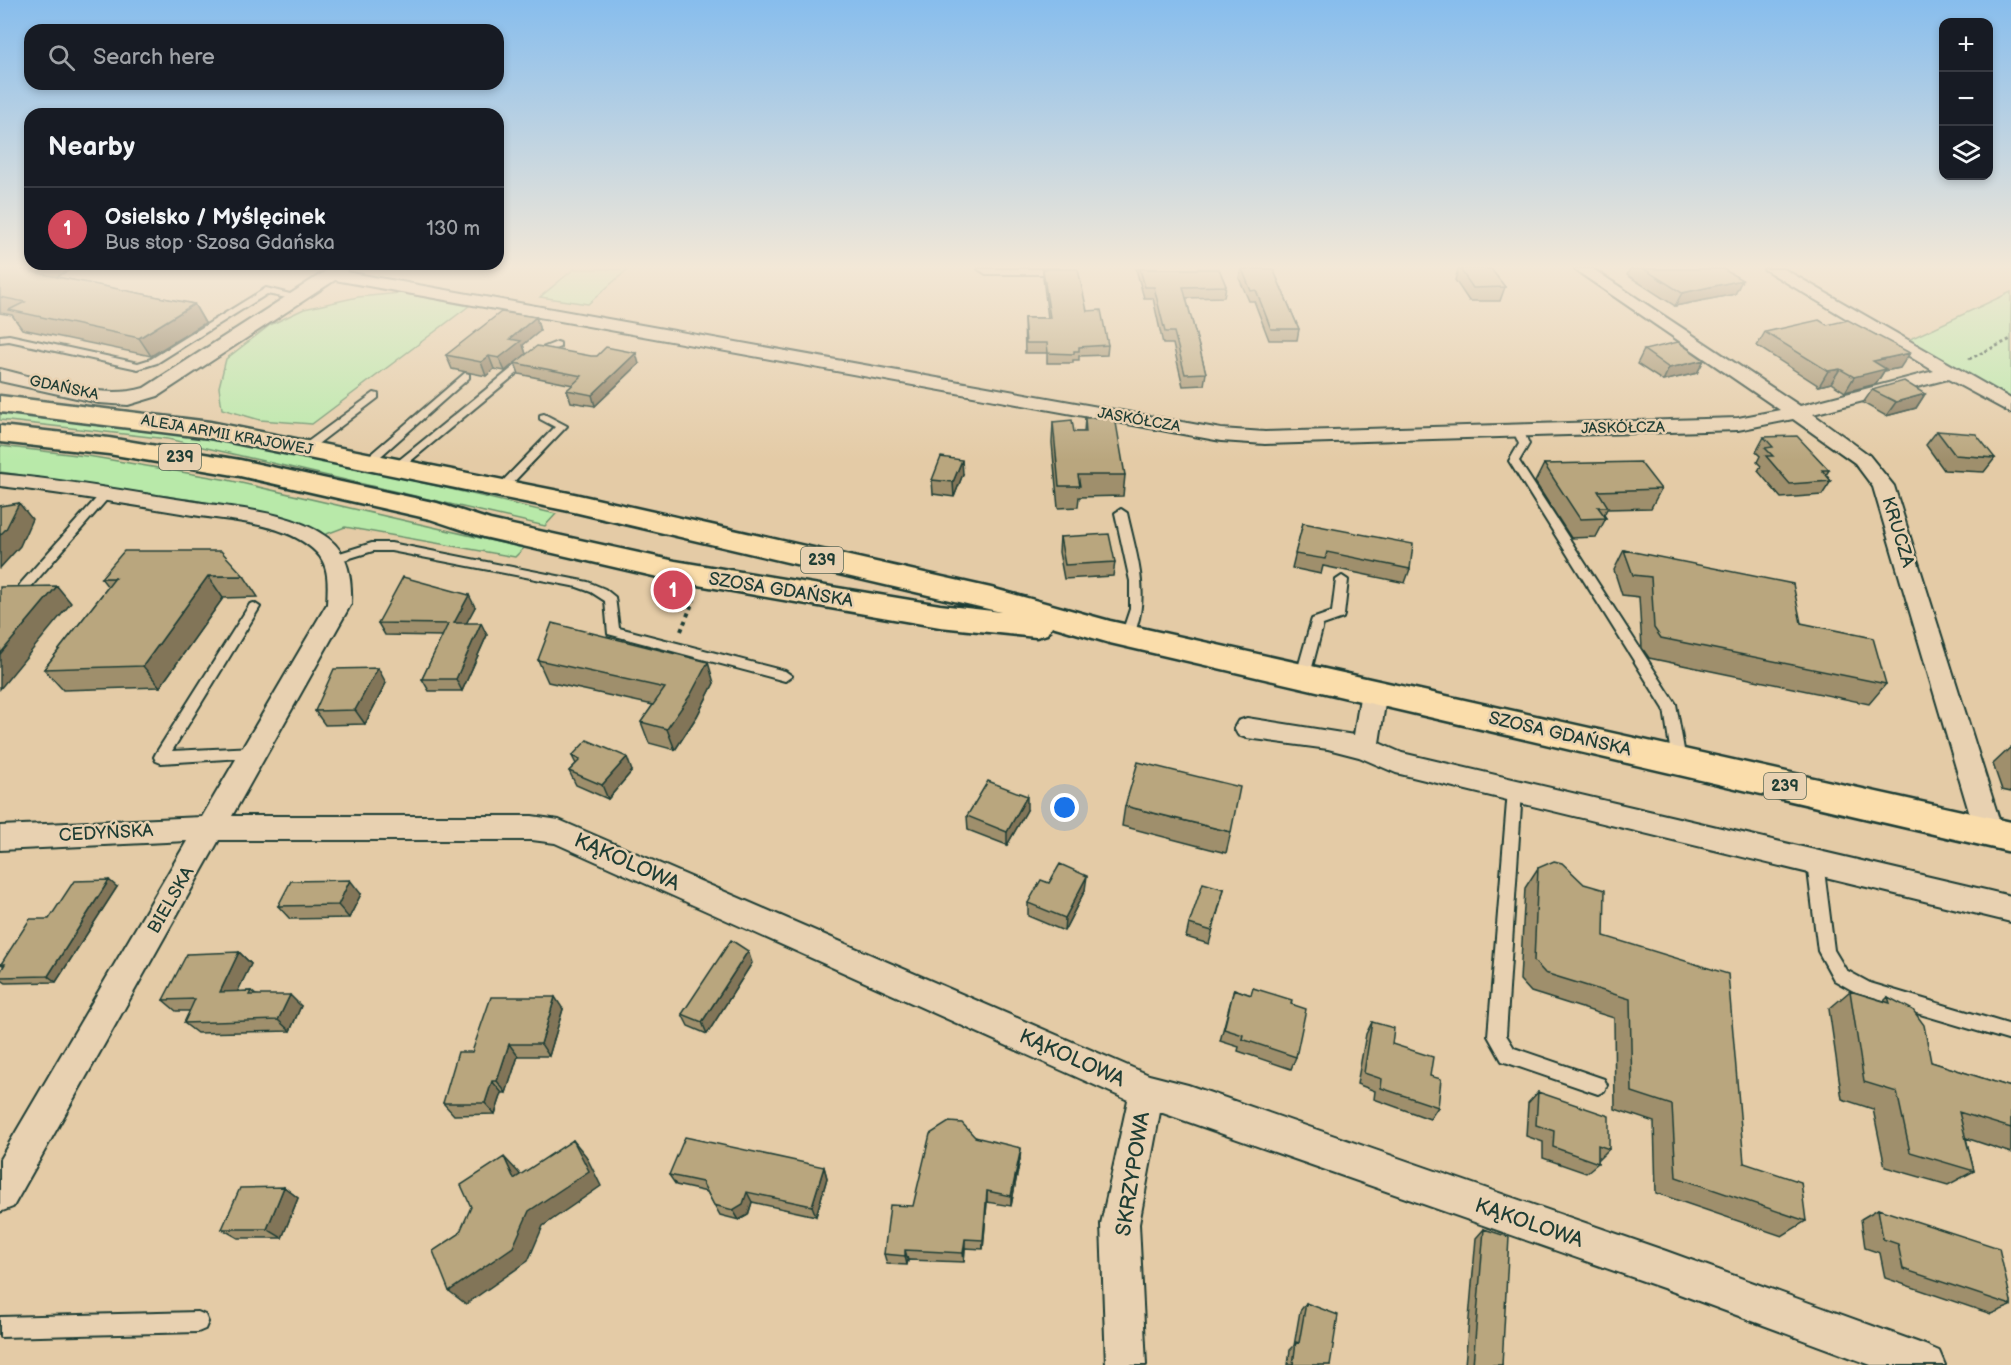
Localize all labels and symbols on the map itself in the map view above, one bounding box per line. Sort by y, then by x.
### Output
street label: GDAŃSKA [28,371,101,405]
street label: JASKÓŁCZA [1096,403,1183,437]
street label: ALEJA ARMII KRAJOWEJ [140,411,315,460]
street label: JASKÓŁCZA [1581,418,1666,438]
road number: 239 [159,444,201,470]
street label: KRUCZA [1877,494,1919,570]
road number: 239 [801,547,843,573]
street label: SZOSA GDAŃSKA [707,566,855,612]
pin: 1 [654,568,692,612]
street label: SZOSA GDAŃSKA [1487,705,1634,761]
road number: 239 [1764,773,1806,799]
your location [1050,793,1079,822]
street label: CEDYŃSKA [58,818,154,846]
street label: KĄKOLOWA [570,828,684,896]
street label: BIELSKA [144,863,198,937]
street label: KĄKOLOWA [1015,1024,1129,1092]
street label: SKRZYPOWA [1111,1110,1155,1238]
street label: KĄKOLOWA [1472,1193,1587,1253]

